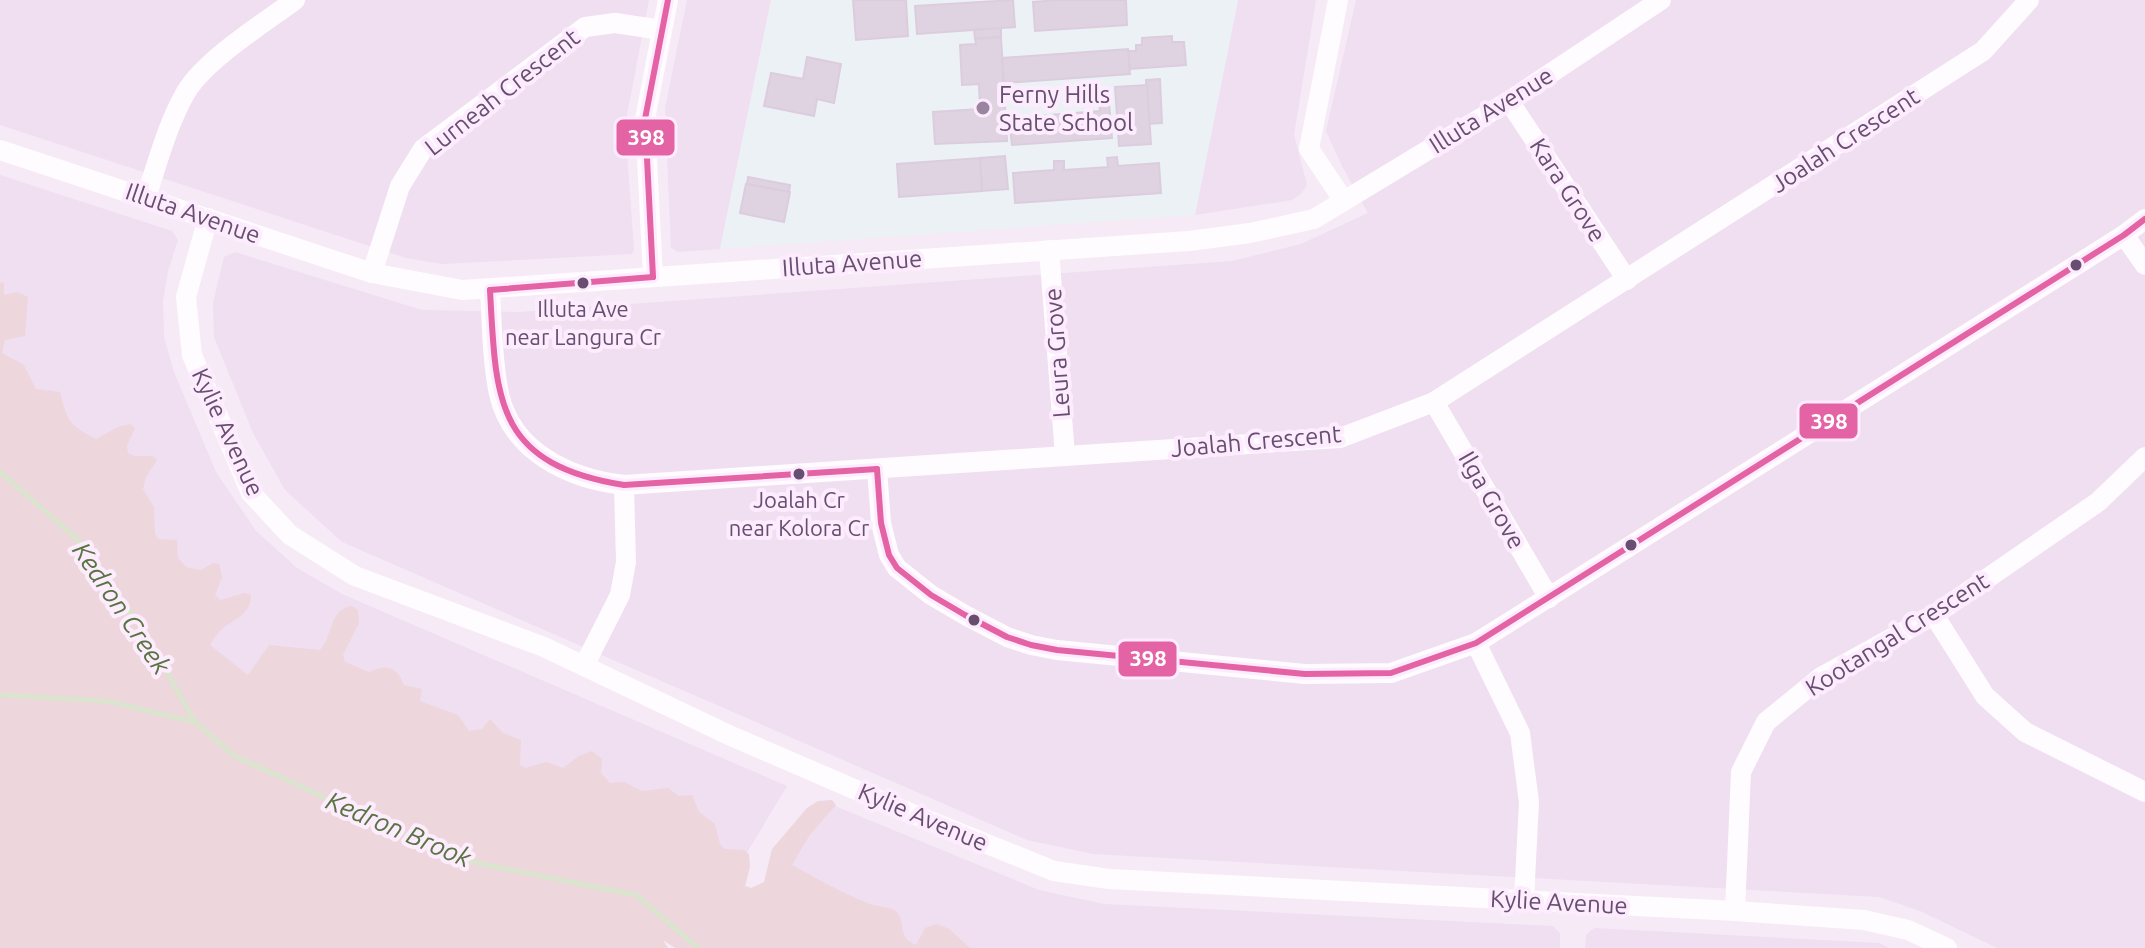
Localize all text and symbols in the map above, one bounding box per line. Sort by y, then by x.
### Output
street label: Lurneah Crescent [419,23,585,161]
street label: Illuta Avenue [1424,61,1558,159]
place label: Ferny Hills State School [999,81,1133,136]
street label: Joalah Crescent [1766,82,1925,198]
marker: Ferny Hills State School [974,99,992,117]
line badge: 398 [615,118,676,157]
text: 398 [627,124,665,149]
street label: Kara Grove [1525,133,1611,247]
street label: Illuta Avenue [122,177,264,249]
street label: Illuta Avenue [781,245,923,281]
unlabelled marker [2068,257,2084,273]
marker: Illuta Ave near Langura Cr [575,275,591,291]
street label: Leura Grove [1039,287,1075,419]
place label: Illuta Ave near Langura Cr [505,296,662,349]
street label: Kylie Avenue [187,364,269,500]
line badge: 398 [1798,402,1859,440]
text: 398 [1810,408,1848,433]
street label: Joalah Crescent [1170,420,1343,462]
street label: Ilga Grove [1453,447,1531,553]
marker: Joalah Cr near Kolora Cr [791,466,807,482]
place label: Joalah Cr near Kolora Cr [729,487,870,540]
water label: Kedron Creek [67,536,177,680]
unlabelled marker [1623,537,1639,553]
street label: Kootangal Crescent [1801,566,1994,701]
unlabelled marker [966,612,982,628]
line badge: 398 [1117,640,1178,678]
text: 398 [1129,645,1167,670]
street label: Kylie Avenue [854,778,992,856]
water label: Kedron Brook [322,785,476,873]
street label: Kylie Avenue [1489,885,1629,919]

